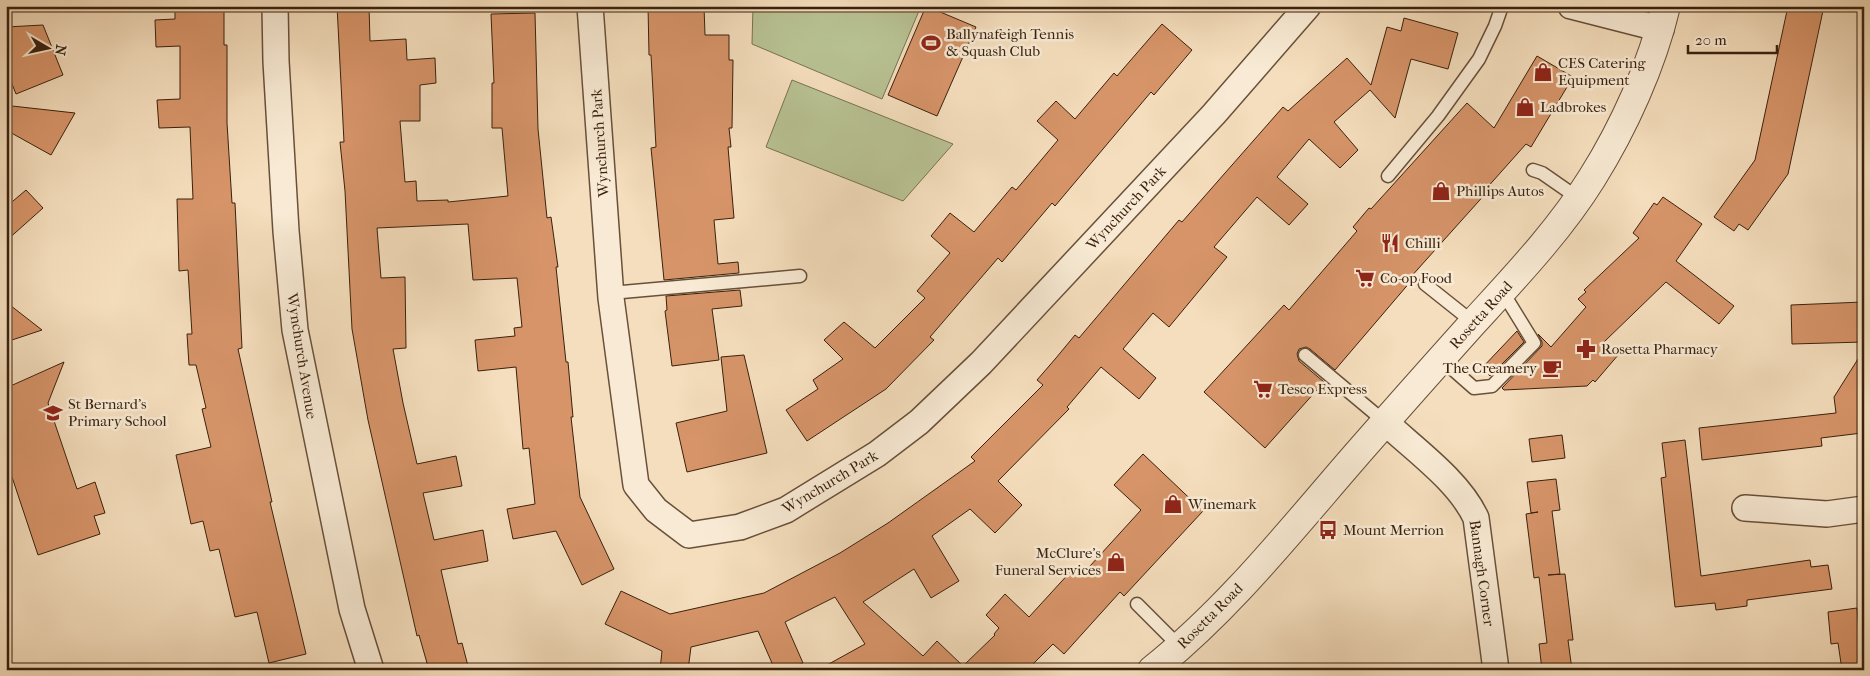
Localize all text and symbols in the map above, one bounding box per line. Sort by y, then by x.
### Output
north arrow [22,22,72,72]
scale bar [1688,22,1776,54]
place label: Ballynafeigh Tennis & Squash Club [946,25,1075,60]
text: 20 m [1695,31,1727,49]
sports icon: Ballynafeigh Tennis & Squash Club [920,32,942,54]
text: N [51,43,70,57]
place label: CES Catering Equipment [1558,54,1647,89]
shop icon: CES Catering Equipment [1532,61,1554,83]
street label: Wynchurch Park [587,88,613,199]
shop icon: Ladbrokes [1514,96,1536,118]
place label: Ladbrokes [1540,98,1607,116]
street label: Wynchurch Park [1082,162,1170,255]
shop icon: Phillips Autos [1430,180,1452,202]
place label: Phillips Autos [1456,182,1545,200]
restaurant icon: Chilli [1379,232,1401,254]
place label: Chilli [1405,234,1441,252]
supermarket icon: Co-op Food [1354,267,1376,289]
place label: Co-op Food [1380,269,1453,287]
street label: Rosetta Road [1446,277,1517,353]
street label: Wynchurch Avenue [283,291,321,421]
pharmacy icon: Rosetta Pharmacy [1575,338,1597,360]
place label: Rosetta Pharmacy [1601,340,1719,358]
cafe icon: The Creamery [1541,357,1563,379]
place label: The Creamery [1443,359,1538,377]
supermarket icon: Tesco Express [1252,378,1274,400]
place label: Tesco Express [1278,380,1368,398]
place label: St Bernard's Primary School [68,395,167,430]
school or university icon: St Bernard's Primary School [42,402,64,424]
street label: Wynchurch Park [778,446,881,518]
shop icon: Winemark [1162,493,1184,515]
place label: Winemark [1187,495,1257,513]
bus stop icon: Mount Merrion [1317,519,1339,541]
street label: Bannagh Corner [1466,519,1498,628]
place label: Mount Merrion [1343,521,1444,539]
place label: McClure's Funeral Services [995,544,1101,579]
shop icon: McClure's Funeral Services [1105,551,1127,573]
street label: Rosetta Road [1173,579,1247,653]

